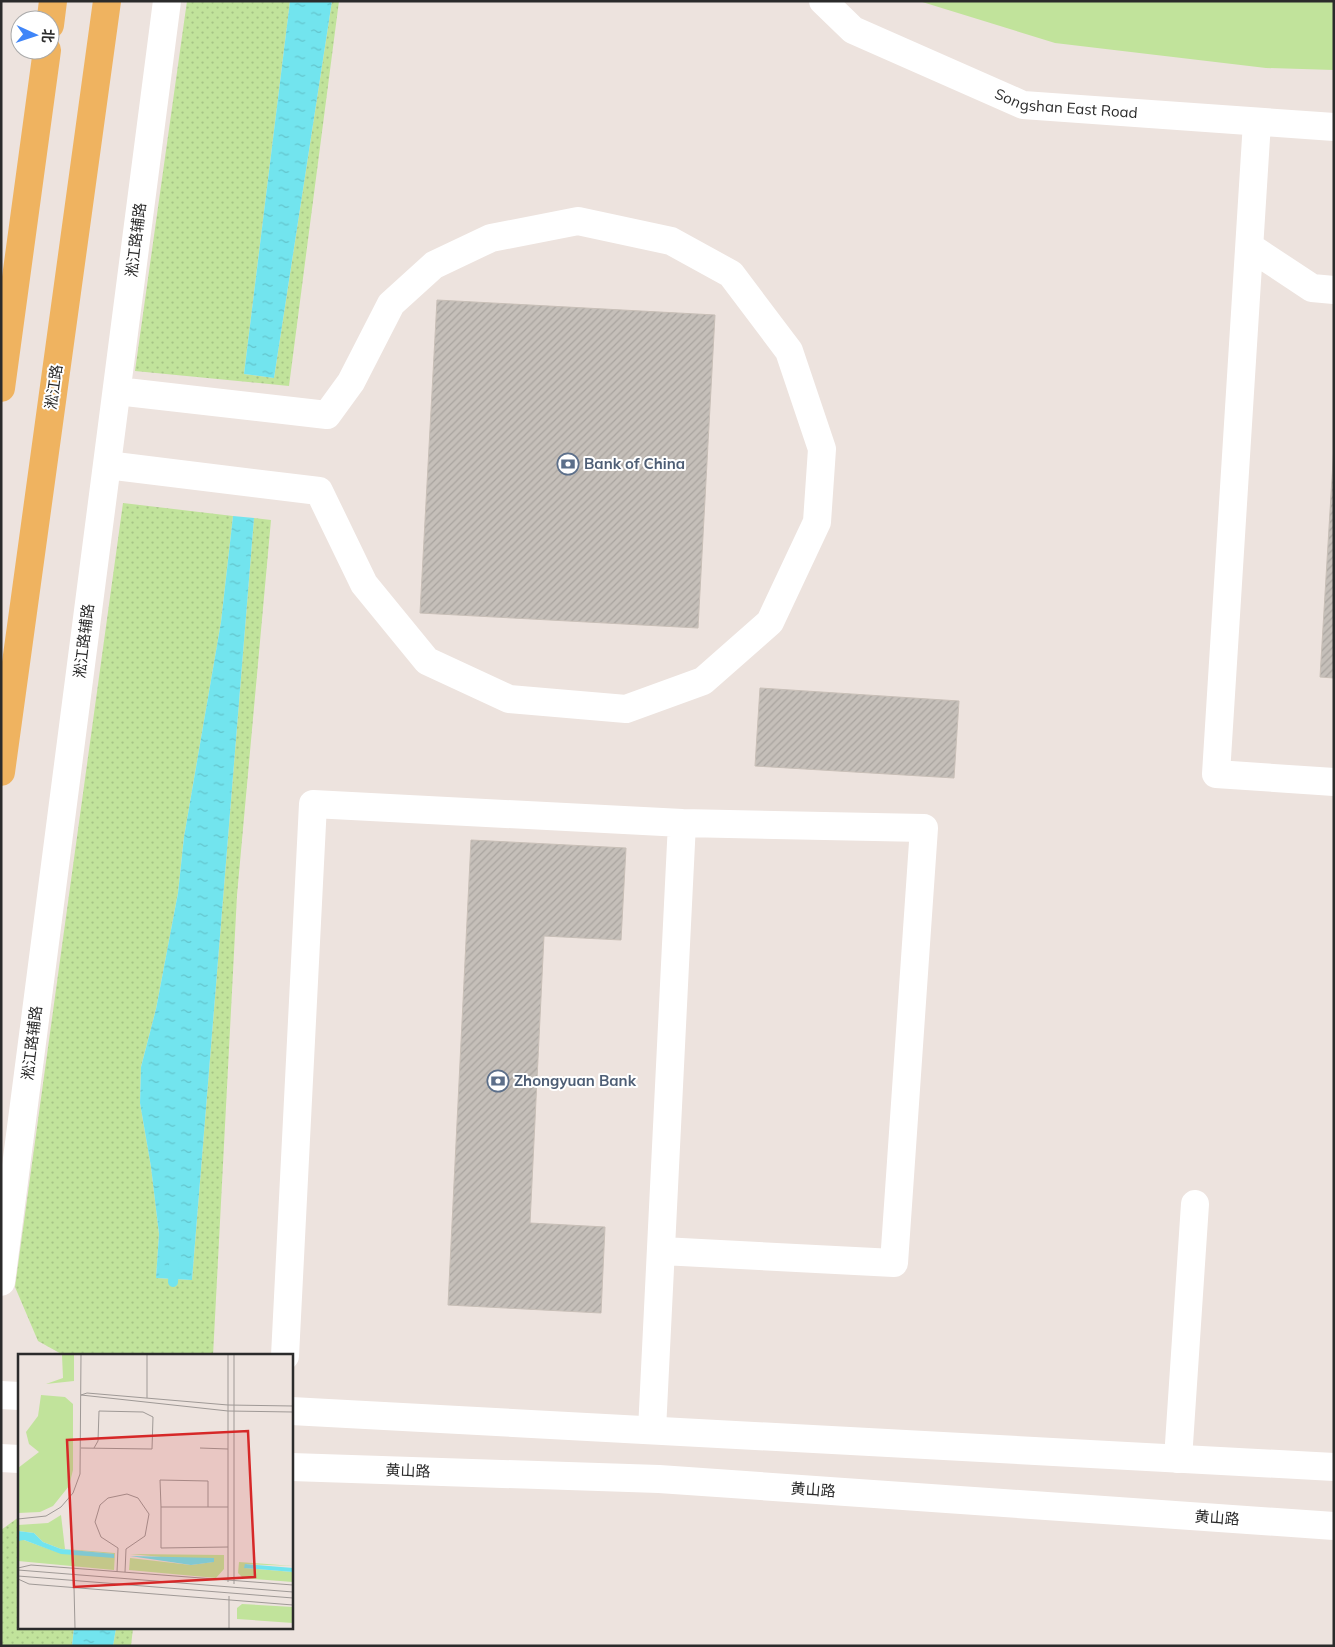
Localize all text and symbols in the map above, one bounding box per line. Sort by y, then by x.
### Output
north arrow [10,10,60,60]
text: 北 [39,28,57,43]
street label: Songshan East Road [992,84,1138,122]
street label: 淞江路辅路 [122,202,150,278]
street label: 淞江路 [41,363,66,411]
bank icon: Bank of China [556,452,580,476]
place label: Bank of China [584,454,685,473]
street label: 淞江路辅路 [70,603,98,679]
street label: 淞江路辅路 [18,1005,46,1081]
bank icon: Zhongyuan Bank [486,1069,510,1093]
place label: Zhongyuan Bank [514,1071,637,1090]
inset map [18,1354,292,1630]
street label: 黄山路 [385,1460,431,1481]
street label: 黄山路 [790,1478,836,1501]
street label: 黄山路 [1194,1506,1240,1529]

